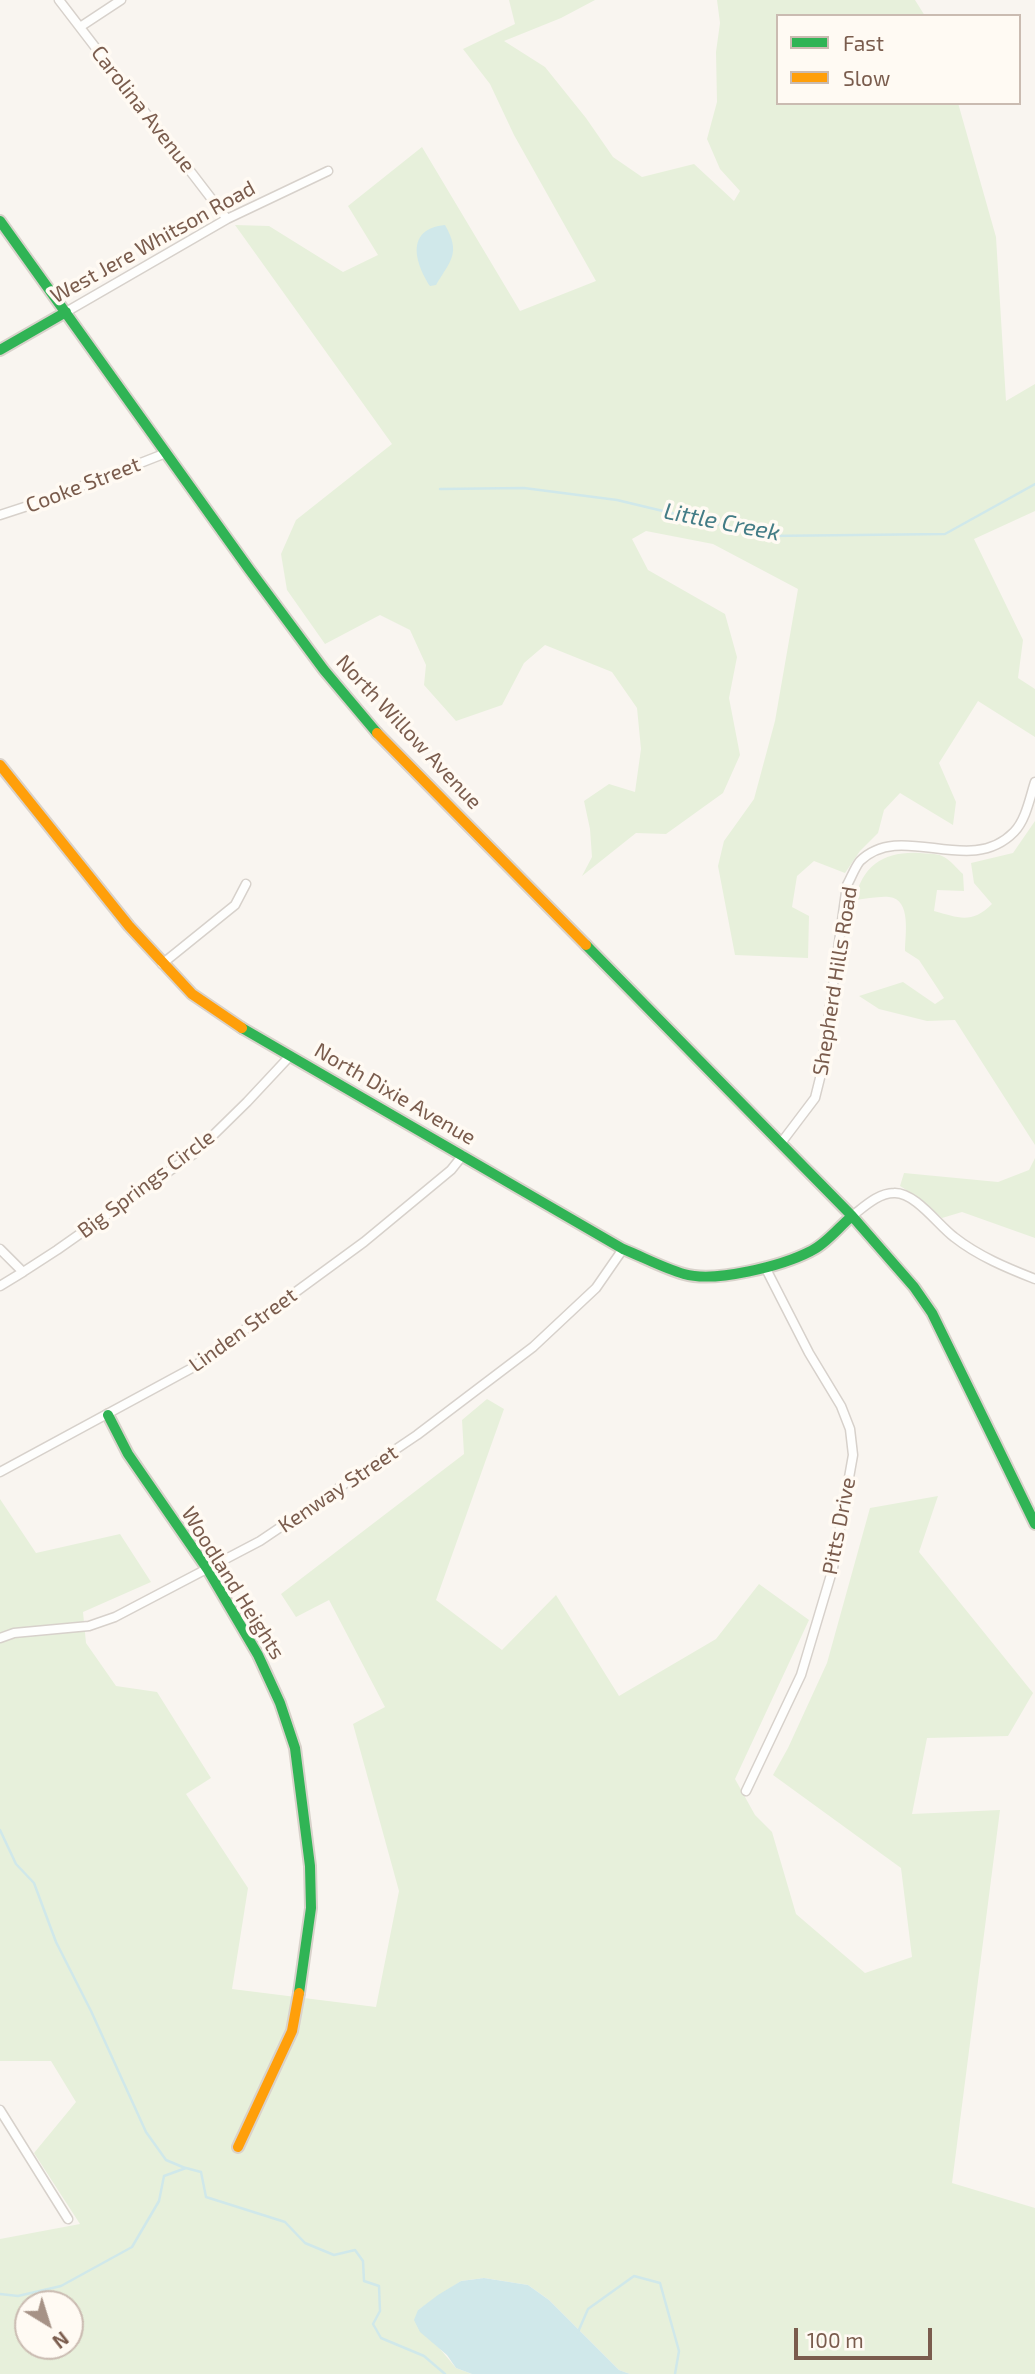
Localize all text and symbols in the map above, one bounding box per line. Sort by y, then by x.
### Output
legend [776,14,1021,105]
text: Fast [843,30,884,55]
street label: Carolina Avenue [86,41,200,177]
text: Slow [843,65,890,90]
street label: West Jere Whitson Road [46,175,260,309]
street label: Cooke Street [22,452,144,518]
water label: Little Creek [662,497,782,547]
street label: North Willow Avenue [331,650,487,814]
street label: Shepherd Hills Road [808,885,862,1077]
street label: North Dixie Avenue [310,1038,480,1150]
street label: Big Springs Circle [73,1124,219,1244]
street label: Linden Street [184,1283,302,1377]
street label: Kenway Street [274,1440,402,1538]
street label: Pitts Drive [817,1475,861,1577]
street label: Woodland Heights [176,1502,290,1664]
north arrow [14,2290,84,2360]
scale bar [797,2314,935,2358]
text: N [49,2327,73,2354]
text: 100 m [807,2327,864,2352]

